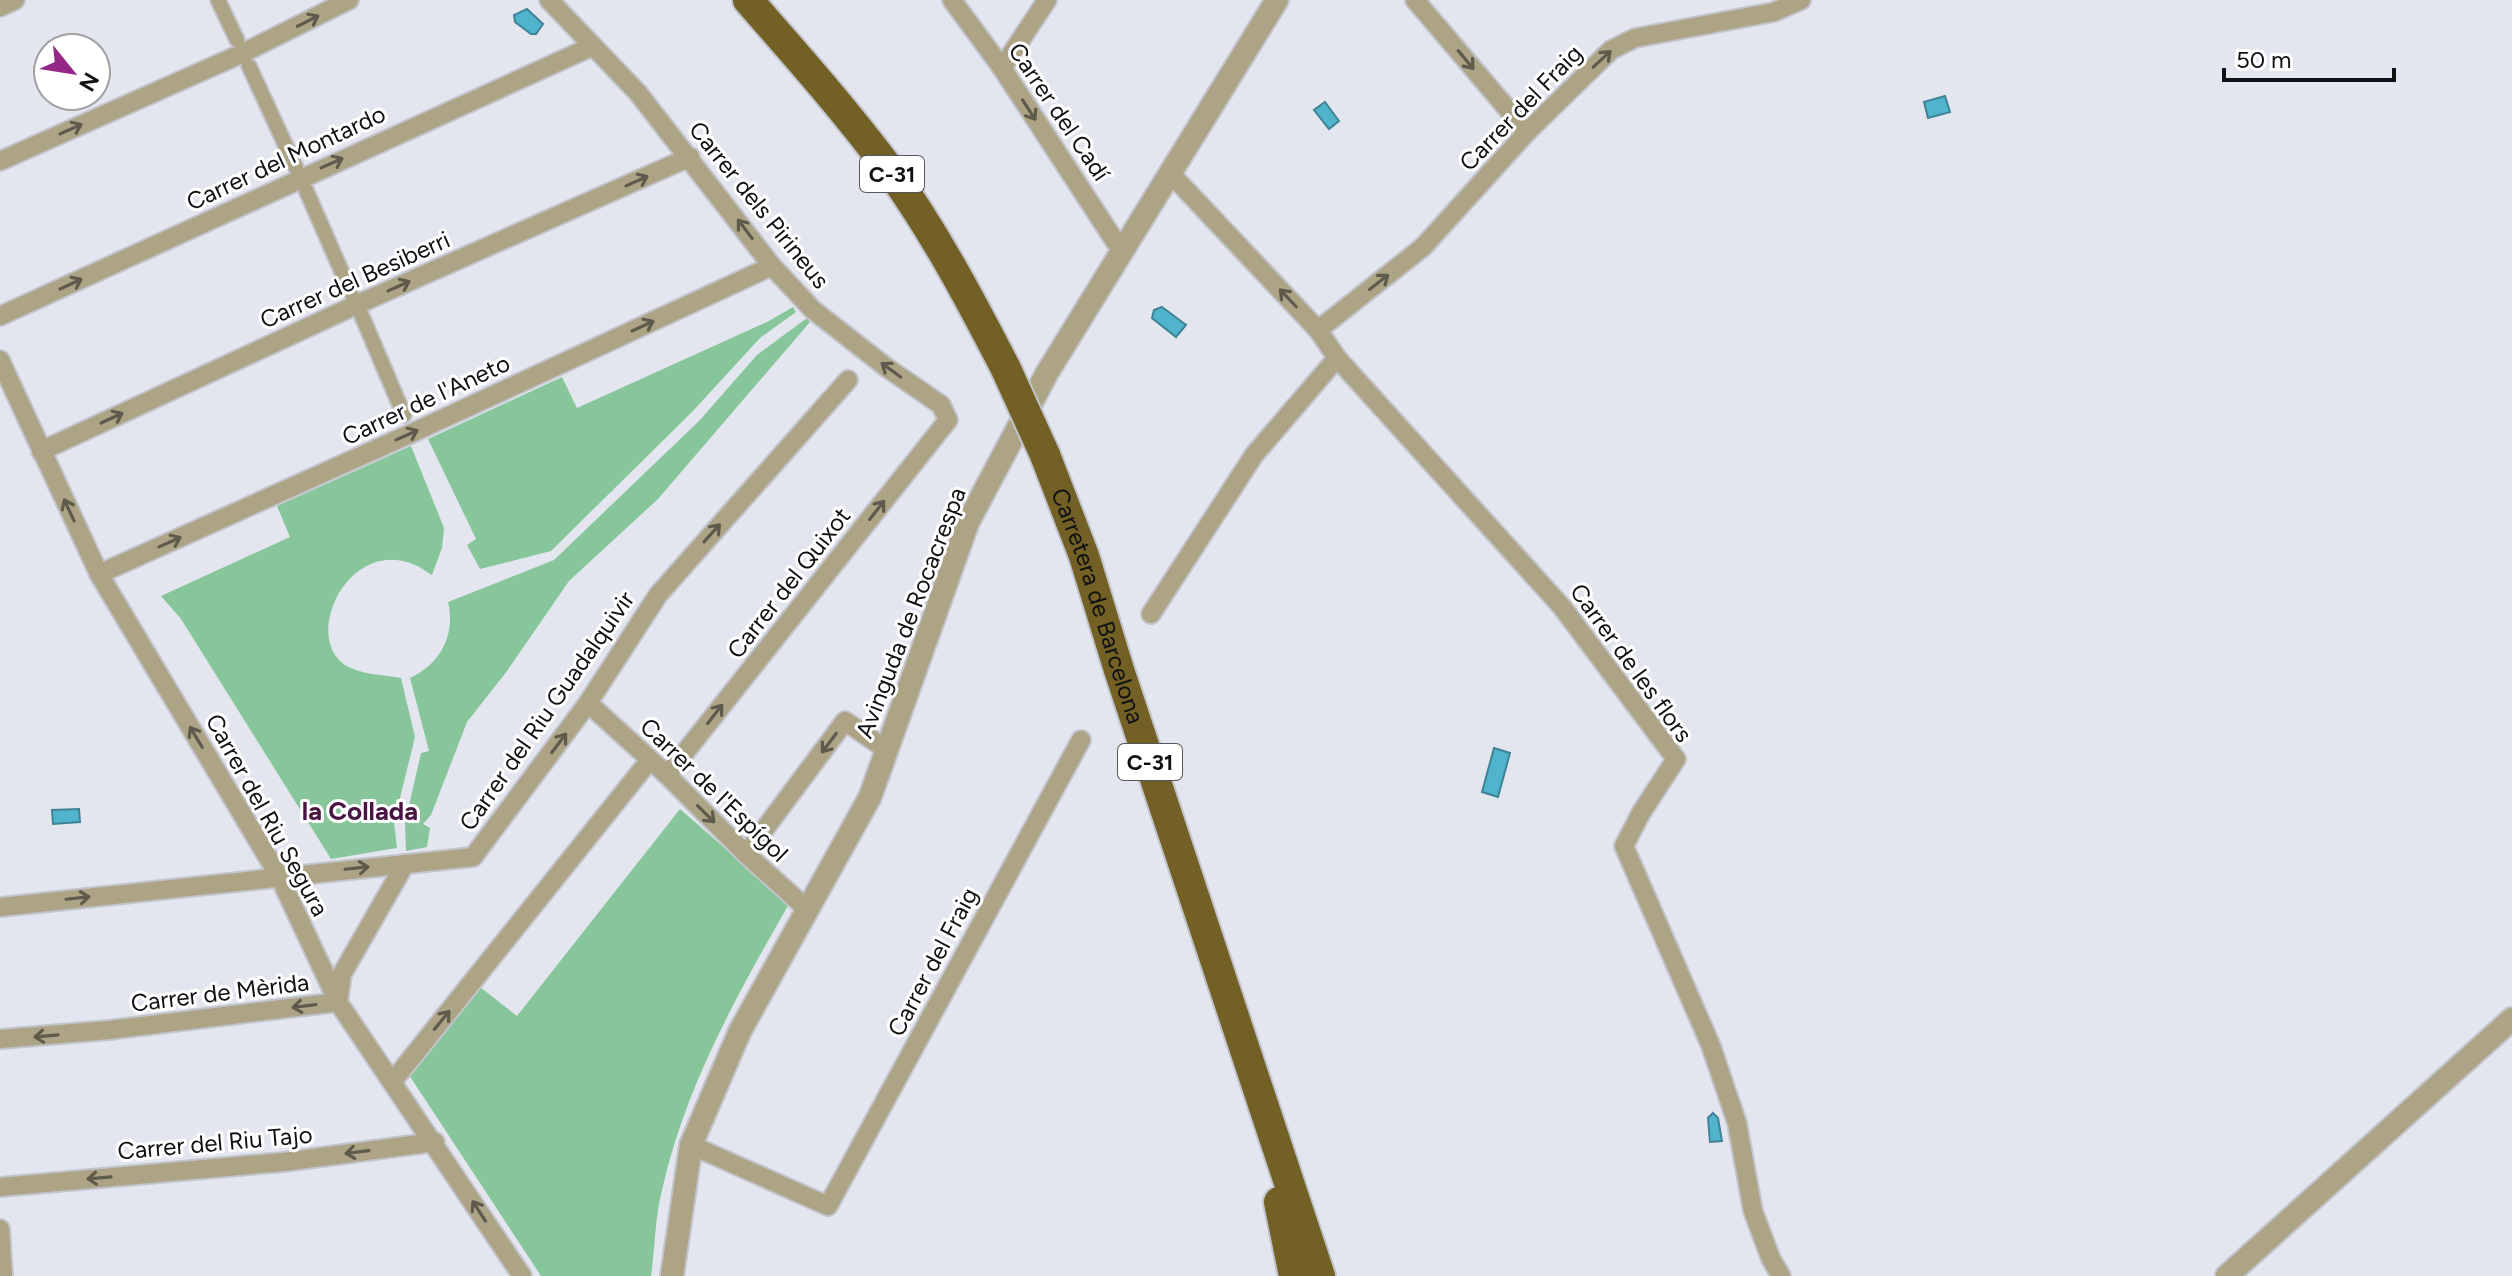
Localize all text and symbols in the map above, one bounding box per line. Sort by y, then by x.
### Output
one-way arrow [295,13,319,28]
north arrow [32,32,112,112]
scale bar [2224,32,2394,82]
street label: Carrer del Cadí [1003,37,1117,188]
street label: Carrer del Fraig [1453,39,1588,177]
text: 50 m [2236,45,2292,74]
one-way arrow [1457,49,1475,69]
one-way arrow [1592,49,1612,68]
text: N [73,68,105,96]
one-way arrow [1021,98,1038,120]
street label: Carrer del Montardo [182,99,390,216]
street label: Carrer dels Pirineus [683,115,836,294]
one-way arrow [59,121,83,136]
one-way arrow [320,155,344,170]
road number: C-31 [860,156,924,192]
one-way arrow [624,172,649,187]
one-way arrow [736,219,753,241]
street label: Carrer del Besiberri [255,225,454,334]
one-way arrow [1368,273,1389,290]
one-way arrow [59,276,83,291]
one-way arrow [386,277,411,292]
one-way arrow [1278,288,1297,308]
one-way arrow [631,318,655,333]
street label: Carrer de l'Aneto [337,348,514,451]
one-way arrow [881,362,902,379]
one-way arrow [100,410,124,425]
one-way arrow [395,427,419,442]
street label: Avinguda de Rocacrespa [849,483,972,742]
street label: Carretera de Barcelona [1045,484,1151,727]
one-way arrow [61,498,76,522]
one-way arrow [868,500,886,521]
street label: Carrer del Quixot [721,502,856,664]
one-way arrow [703,524,721,544]
one-way arrow [158,534,182,549]
street label: Carrer de les flors [1564,578,1699,748]
street label: Carrer del Riu Guadalquivir [453,585,640,836]
one-way arrow [706,704,724,725]
street label: Carrer del Riu Segura [200,709,335,921]
street label: Carrer de l'Espígol [634,712,794,868]
one-way arrow [188,726,204,749]
one-way arrow [550,732,567,754]
one-way arrow [820,732,837,754]
road number: C-31 [1118,744,1182,780]
district label: la Collada [302,795,418,827]
one-way arrow [696,804,715,823]
one-way arrow [343,861,370,876]
street label: Carrer del Fraig [881,883,984,1041]
one-way arrow [64,891,90,906]
street label: Carrer de Mèrida [129,967,311,1018]
one-way arrow [291,999,318,1014]
one-way arrow [433,1010,451,1031]
one-way arrow [33,1029,59,1044]
street label: Carrer del Riu Tajo [116,1120,314,1165]
one-way arrow [345,1145,371,1160]
one-way arrow [86,1171,113,1186]
one-way arrow [471,1200,488,1222]

